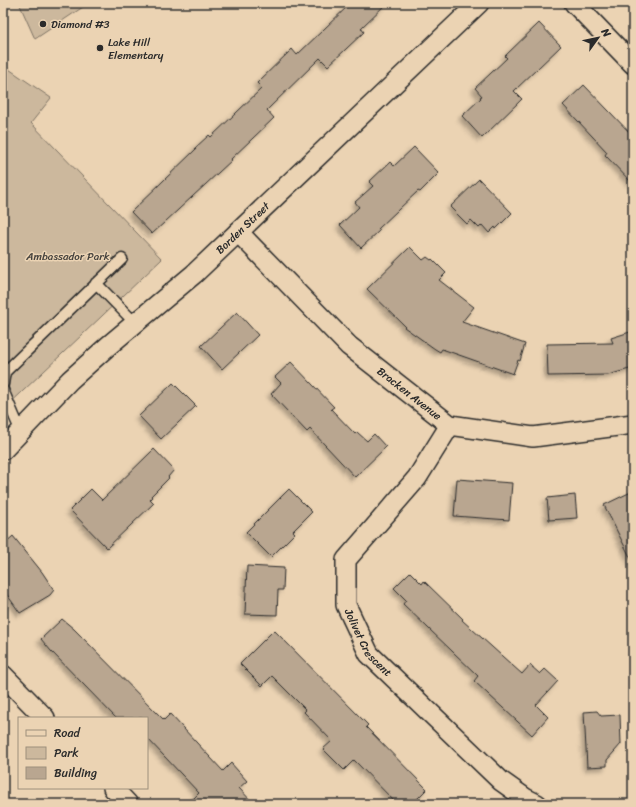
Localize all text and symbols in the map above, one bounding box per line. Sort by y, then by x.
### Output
place label: Diamond #3 [51,15,110,34]
north arrow [578,18,618,58]
marker: Diamond #3 [38,19,48,29]
text: N [595,24,616,42]
place label: Lake Hill Elementary [108,33,164,65]
marker: Lake Hill Elementary [95,43,105,53]
street label: Borden Street [211,197,275,259]
park label: Ambassador Park [25,247,110,266]
street label: Bracken Avenue [373,362,446,425]
street label: Jolivet Crescent [339,605,397,682]
legend [18,717,148,789]
text: Road [54,722,81,744]
text: Park [54,742,79,764]
text: Building [54,762,97,784]

